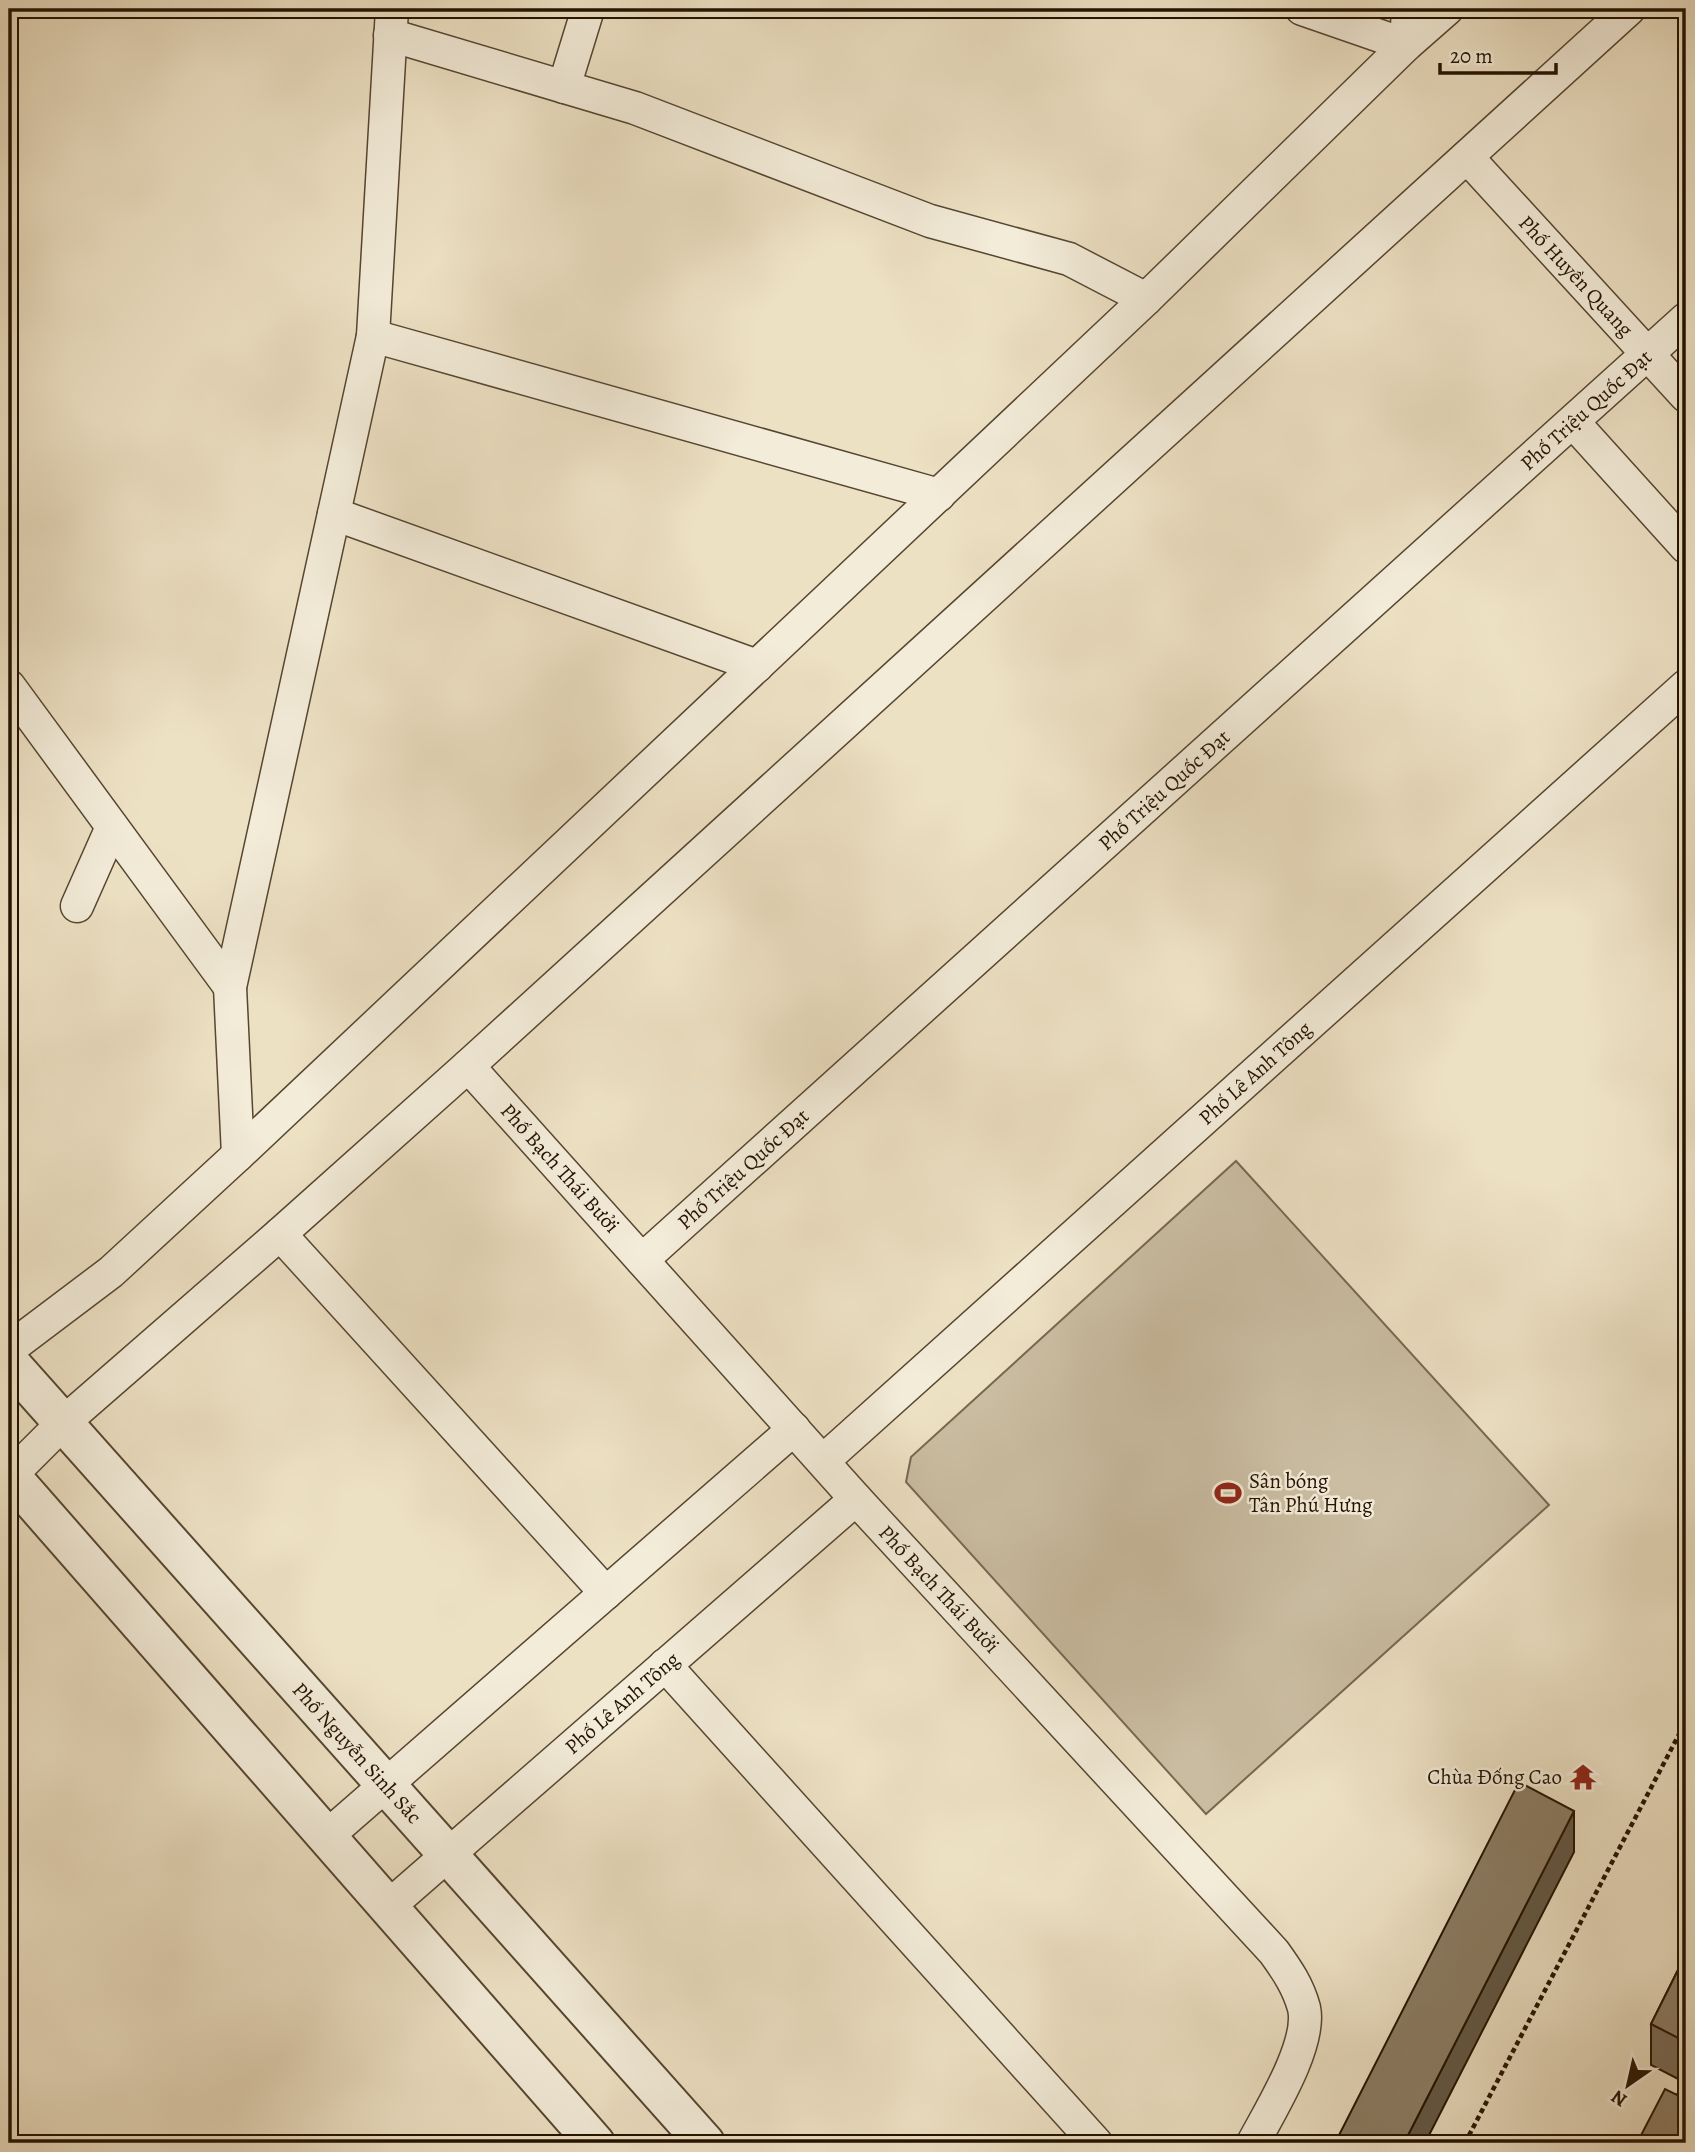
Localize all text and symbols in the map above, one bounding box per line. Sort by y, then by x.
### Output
scale bar [1440,32,1555,76]
text: 20 m [1450,42,1493,70]
street label: Phố Huyền Quang [1512,209,1640,343]
street label: Phố Triệu Quốc Đạt [1514,343,1658,477]
street label: Phố Triệu Quốc Đạt [1092,723,1236,857]
street label: Phố Lê Anh Tông [1192,1014,1318,1131]
street label: Phố Bạch Thái Bưởi [494,1097,626,1239]
street label: Phố Triệu Quốc Đạt [671,1102,815,1236]
place label: Sân bóng Tân Phú Hưng [1249,1467,1373,1519]
sports icon: Sân bóng Tân Phú Hưng [1213,1478,1243,1508]
street label: Phố Bạch Thái Bưởi [872,1519,1006,1659]
street label: Phố Lê Anh Tông [559,1645,686,1760]
street label: Phố Nguyễn Sinh Sắc [286,1676,428,1830]
temple icon: Chùa Đống Cao [1568,1762,1598,1792]
place label: Chùa Đống Cao [1427,1763,1562,1791]
north arrow [1594,2050,1664,2120]
text: N [1606,2084,1632,2113]

